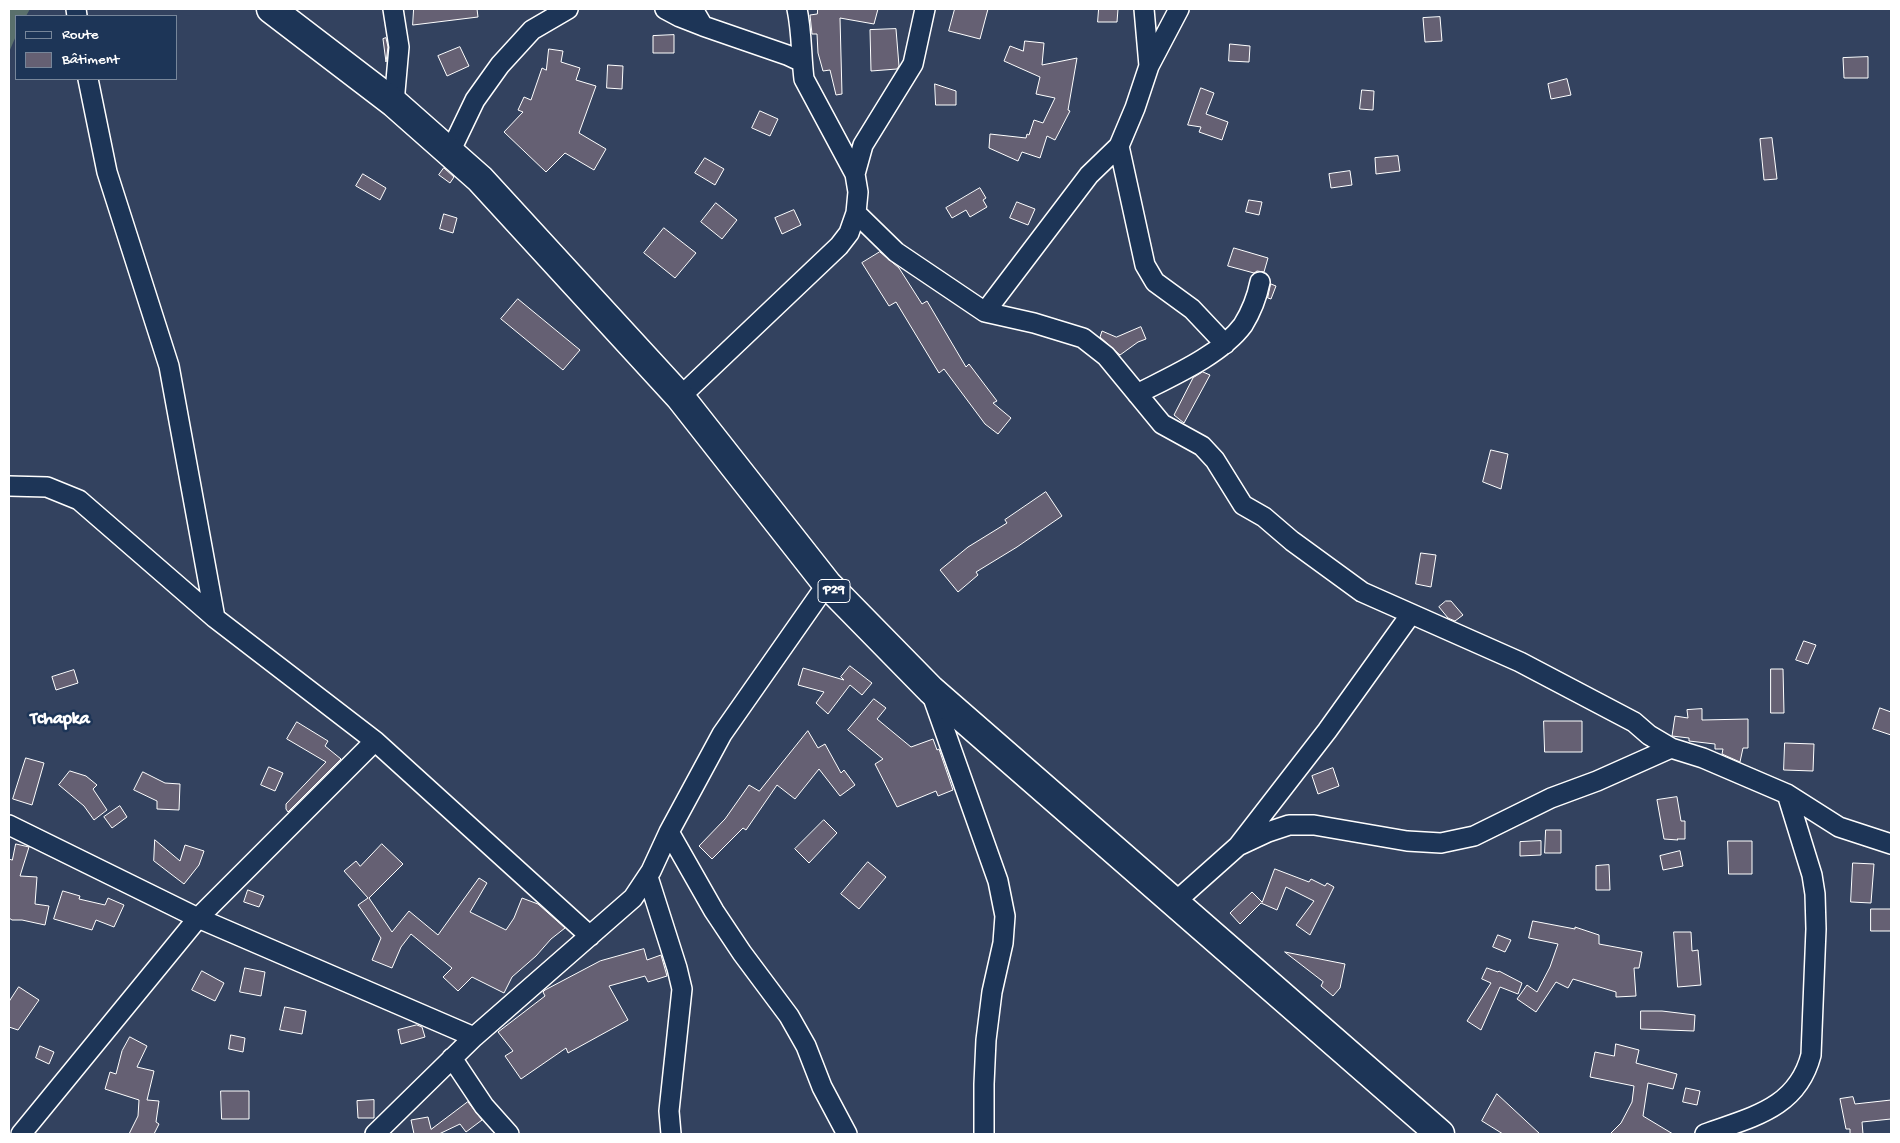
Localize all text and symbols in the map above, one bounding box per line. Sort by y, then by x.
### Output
legend [15,15,178,80]
text: Route [62,26,99,44]
text: Bâtiment [62,51,119,69]
road number: P29 [818,580,850,602]
district label: Tchapka [30,709,90,731]

